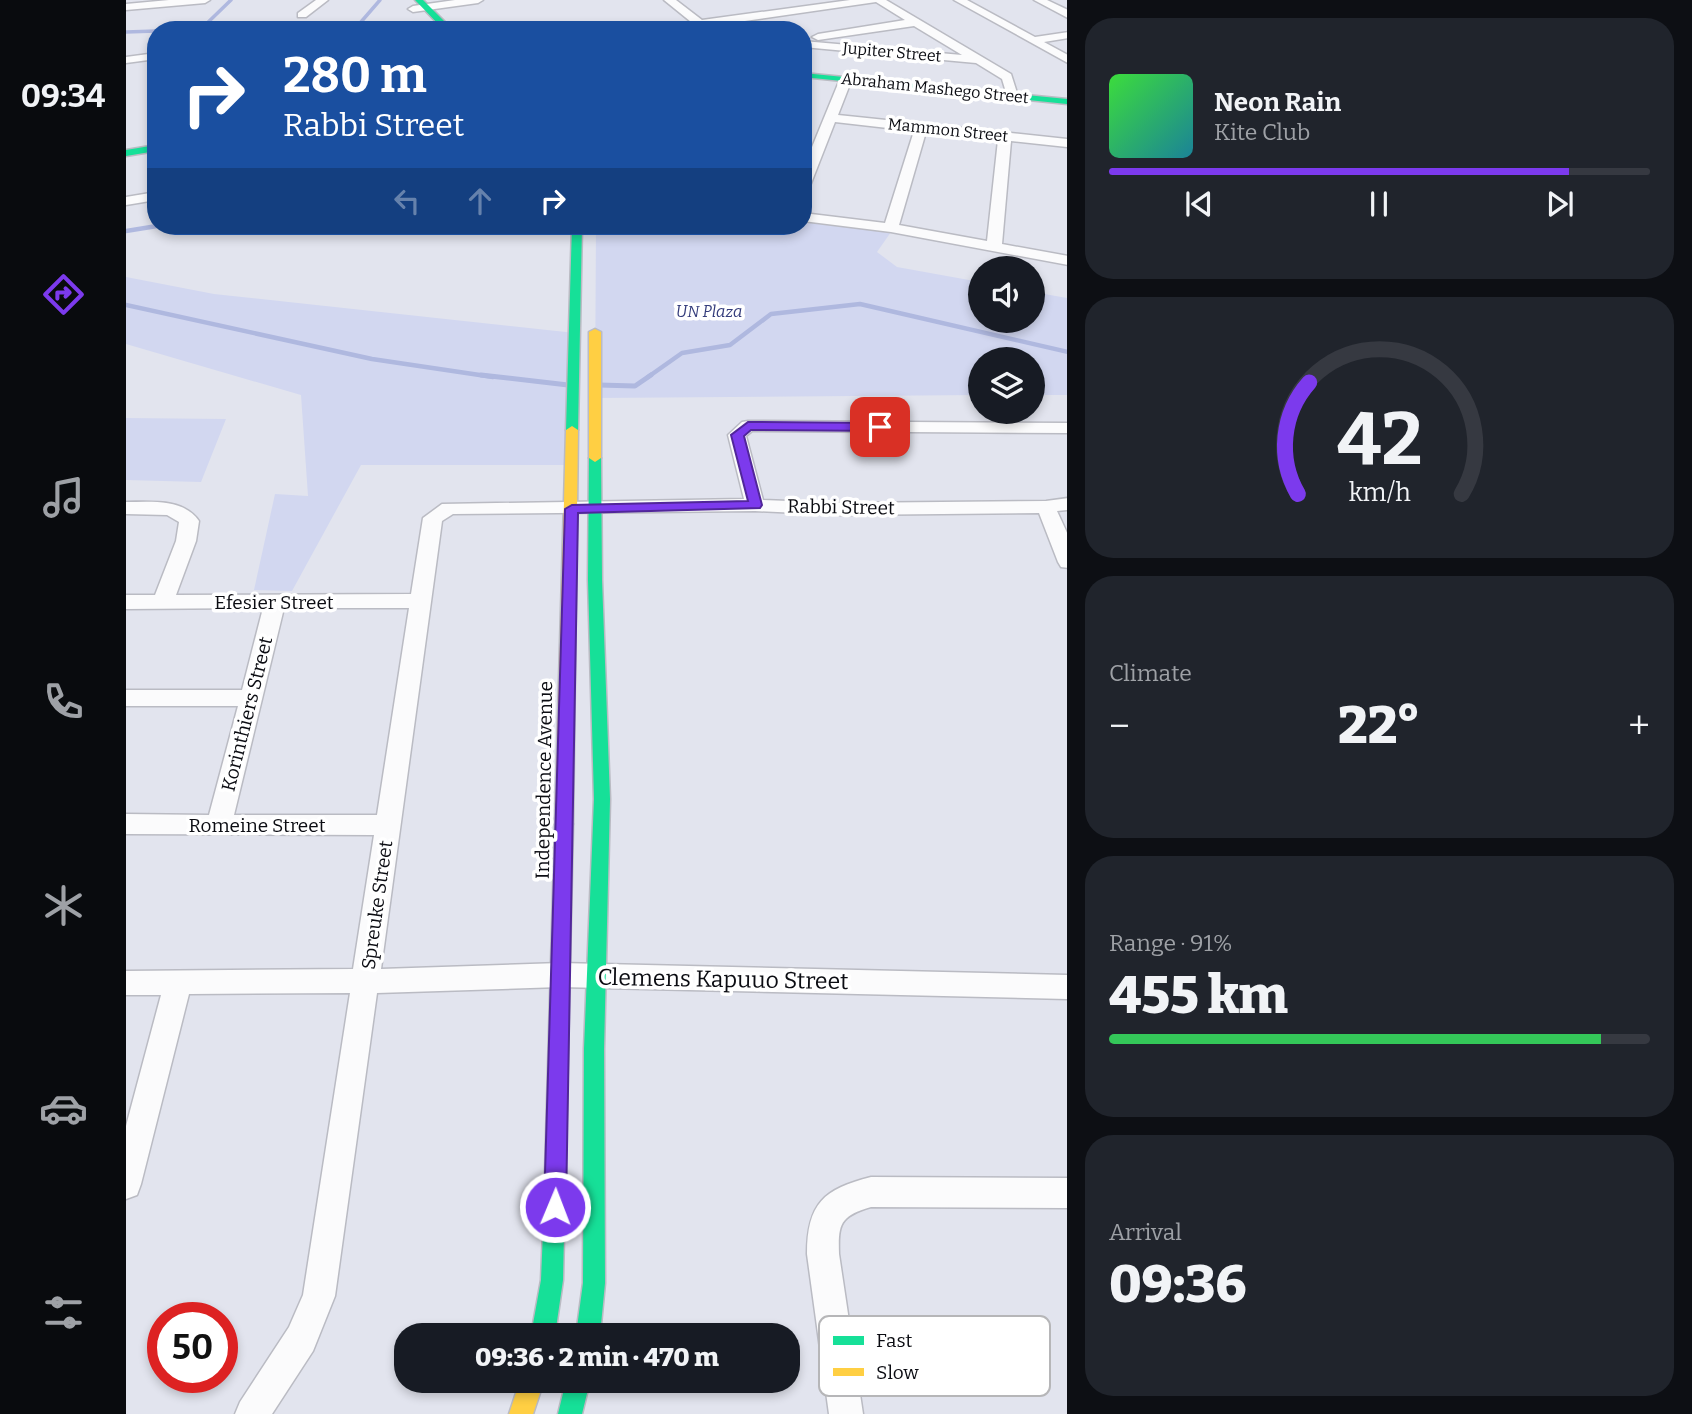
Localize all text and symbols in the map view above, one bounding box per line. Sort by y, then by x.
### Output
street label: Jupiter Street [841,38,942,66]
text: 280 m [283,46,427,105]
icon: right [168,49,259,140]
street label: Abraham Mashego Street [840,69,1030,107]
text: 09:34 [21,77,105,115]
text: Neon Rain [1214,87,1341,118]
text: Rabbi Street [283,106,464,144]
street label: Mammon Street [887,114,1009,146]
text: Kite Club [1214,118,1310,146]
icon: left [388,182,426,220]
icon: ahead [461,182,499,220]
icon: right [534,182,572,220]
icon: previous [1180,185,1218,223]
icon: pause [1360,185,1398,223]
icon: next [1541,185,1579,223]
map controls [968,256,1045,424]
button: sound [968,256,1045,333]
icon: directions [39,270,88,319]
park label: UN Plaza [676,302,742,321]
button: layers [968,347,1045,424]
text: 42 [1337,396,1422,483]
pin [850,397,910,457]
icon: arrive [861,408,899,446]
icon: music [39,473,88,522]
text: km/h [1349,478,1411,508]
street label: Rabbi Street [787,495,895,519]
street label: Efesier Street [214,591,334,614]
street label: Korinthiers Street [217,634,277,794]
text: Climate [1109,659,1192,687]
icon: phone [39,677,88,726]
street label: Independence Avenue [531,681,557,879]
text: 22° [1338,694,1420,757]
text: − [1109,703,1130,749]
text: + [1628,703,1650,749]
street label: Romeine Street [188,814,326,837]
street label: Spreuke Street [357,839,397,971]
icon: climate [39,881,88,930]
text: Range · 91% [1109,929,1232,957]
street label: Clemens Kapuuo Street [597,963,849,995]
text: 455 km [1109,964,1288,1027]
icon: car [39,1084,88,1133]
position arrow [518,1170,592,1244]
text: Arrival [1109,1218,1182,1246]
text: 09:36 [1109,1253,1246,1316]
icon: filters [39,1288,88,1337]
speed limit sign: 50 [147,1302,238,1393]
legend [819,1316,1050,1396]
text: Fast [876,1329,913,1352]
text: 09:36 · 2 min · 470 m [475,1342,719,1373]
text: Slow [876,1361,919,1384]

